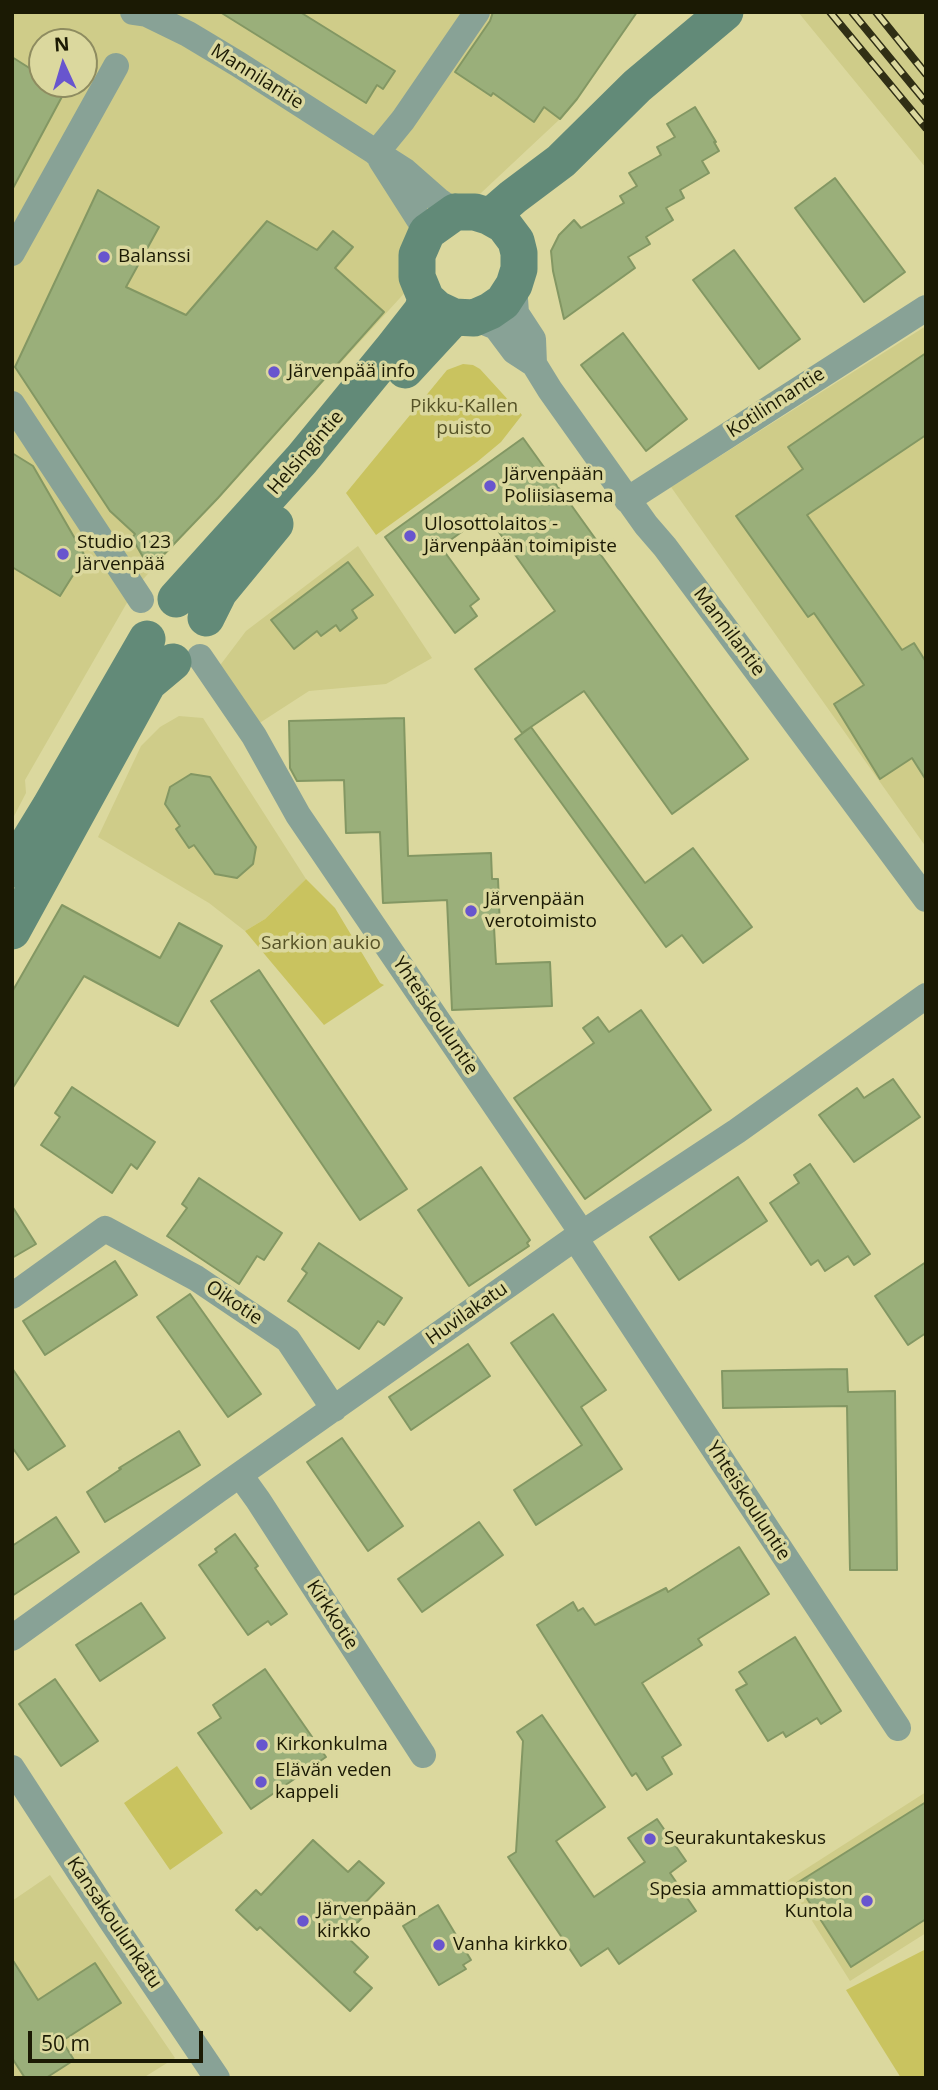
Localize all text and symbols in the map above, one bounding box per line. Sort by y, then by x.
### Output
north arrow [28,28,98,98]
text: N [53,31,70,58]
street label: Mannilantie [206,40,308,114]
place label: Balanssi [118,246,191,268]
marker: Balanssi [96,249,112,265]
place label: Järvenpää info [288,361,415,383]
street label: Kotilinnantie [723,363,829,443]
marker: Järvenpää info [266,364,282,380]
park label: Pikku-Kallen puisto [410,396,518,440]
street label: Helsingintie [263,406,349,500]
place label: Järvenpään Poliisiasema [504,464,614,508]
marker: Järvenpään Poliisiasema [482,478,498,494]
place label: Ulosottolaitos - Järvenpään toimipiste [424,514,617,558]
marker: Ulosottolaitos - Järvenpään toimipiste [402,528,418,544]
place label: Studio 123 Järvenpää [77,532,171,576]
marker: Studio 123 Järvenpää [55,546,71,562]
street label: Mannilantie [688,583,770,681]
place label: Järvenpään verotoimisto [485,889,597,933]
marker: Järvenpään verotoimisto [463,903,479,919]
park label: Sarkion aukio [261,933,381,955]
street label: Yhteiskouluntie [387,953,483,1079]
street label: Oikotie [201,1276,267,1330]
street label: Huvilakatu [422,1278,512,1350]
street label: Yhteiskouluntie [701,1437,795,1565]
street label: Kirkkotie [301,1576,363,1654]
place label: Kirkonkulma [276,1734,388,1756]
marker: Kirkonkulma [254,1737,270,1753]
place label: Elävän veden kappeli [275,1760,392,1804]
marker: Elävän veden kappeli [253,1774,269,1790]
place label: Seurakuntakeskus [664,1828,826,1850]
marker: Seurakuntakeskus [642,1831,658,1847]
street label: Kansakoulunkatu [62,1853,166,1993]
place label: Spesia ammattiopiston Kuntola [650,1879,853,1923]
marker: Spesia ammattiopiston Kuntola [859,1893,875,1909]
place label: Järvenpään kirkko [317,1899,417,1943]
marker: Järvenpään kirkko [295,1913,311,1929]
place label: Vanha kirkko [453,1934,568,1956]
marker: Vanha kirkko [431,1937,447,1953]
scale bar [32,2016,206,2060]
text: 50 m [41,2029,90,2057]

